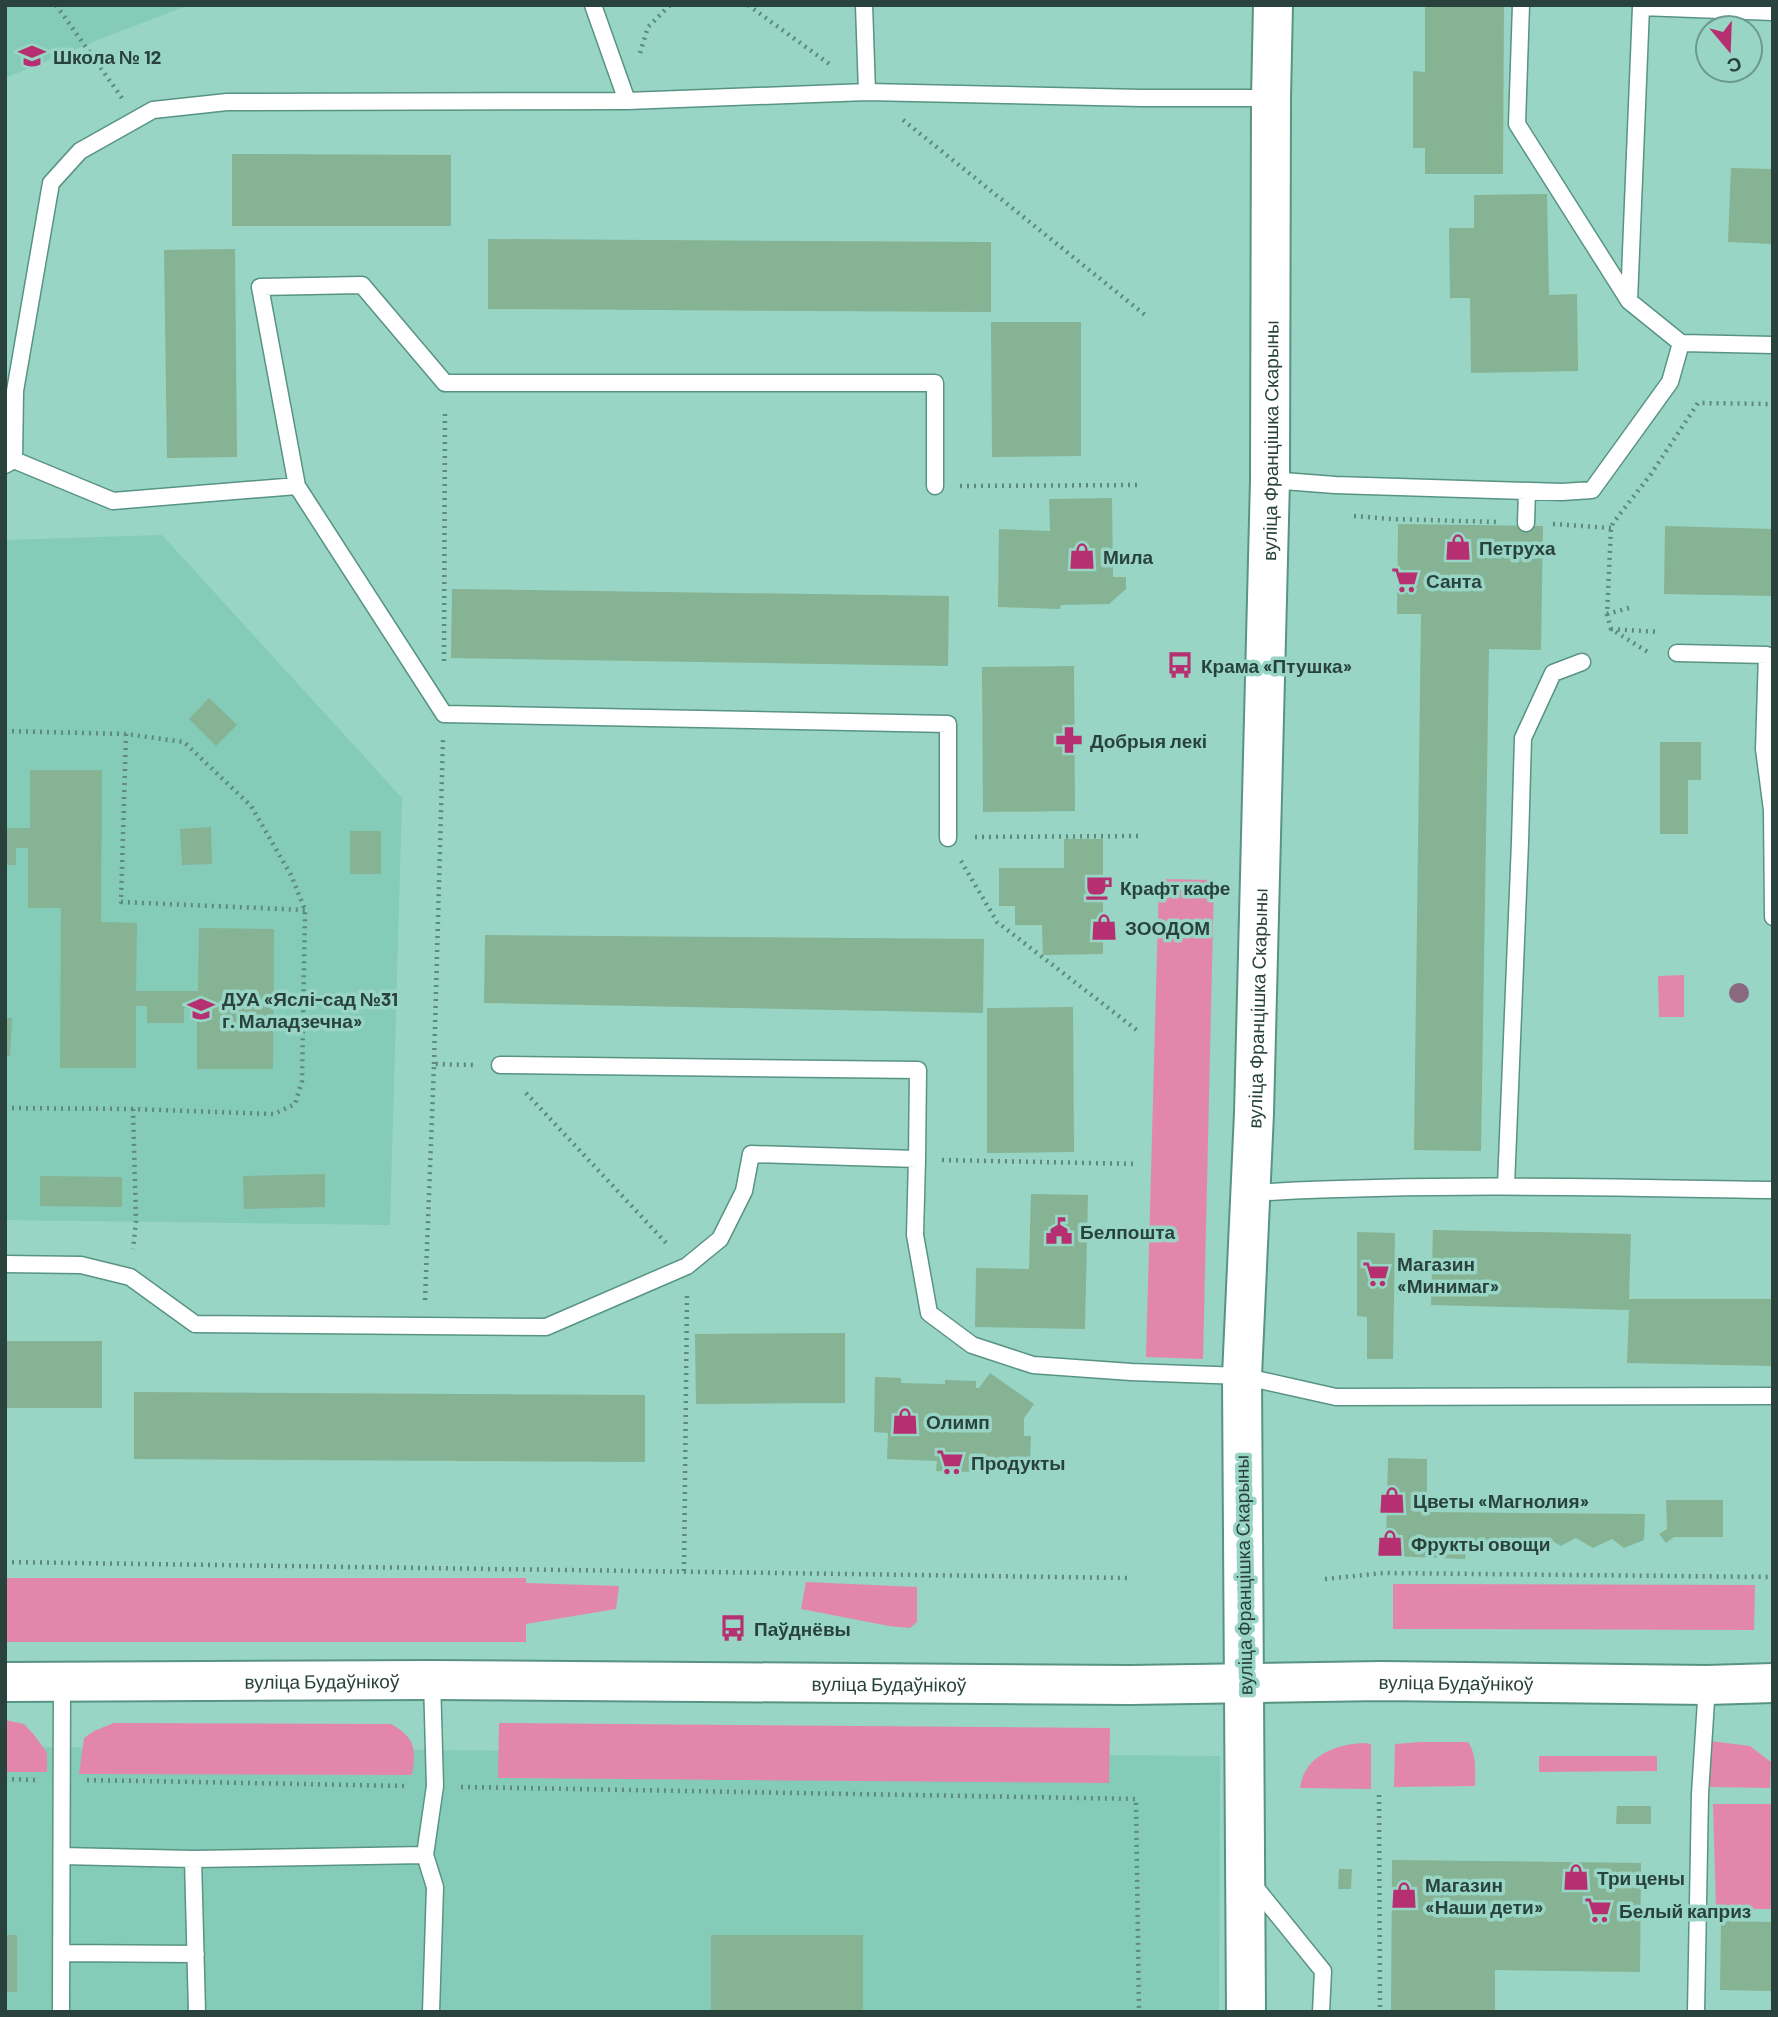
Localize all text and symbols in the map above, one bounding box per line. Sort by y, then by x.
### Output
north arrow [1694,14,1764,84]
school or university icon: Школа № 12 [17,41,47,71]
place label: Школа № 12 [53,45,161,68]
text: С [1724,52,1745,79]
street label: вуліца Францішка Скарыны [1256,320,1282,561]
shop icon: Петруха [1443,532,1473,562]
place label: Петруха [1479,536,1556,559]
shop icon: Мила [1067,541,1097,571]
place label: Мила [1103,545,1154,568]
supermarket icon: Санта [1390,565,1420,595]
place label: Санта [1426,569,1482,592]
bus stop icon: Крама «Птушка» [1165,650,1195,680]
place label: Крама «Птушка» [1201,654,1352,677]
pharmacy icon: Добрыя лекі [1054,725,1084,755]
place label: Добрыя лекі [1090,729,1207,752]
cafe icon: Крафт кафе [1084,872,1114,902]
place label: Крафт кафе [1120,876,1230,899]
street label: вуліца Францішка Скарыны [1242,888,1271,1129]
shop icon: ЗООДОМ [1089,912,1119,942]
place label: ЗООДОМ [1125,916,1210,939]
place label: ДУА «Яслі-сад №31 г. Маладзечна» [222,987,398,1032]
school or university icon: ДУА «Яслі-сад №31 г. Маладзечна» [186,994,216,1024]
public building icon: Белпошта [1044,1216,1074,1246]
place label: Белпошта [1080,1220,1176,1243]
place label: Магазин «Минимаг» [1397,1252,1499,1297]
supermarket icon: Магазин «Минимаг» [1361,1259,1391,1289]
shop icon: Олимп [890,1406,920,1436]
place label: Олимп [926,1410,990,1433]
supermarket icon: Продукты [935,1447,965,1477]
place label: Продукты [971,1451,1066,1474]
street label: вуліца Францішка Скарыны [1229,1455,1257,1695]
shop icon: Цветы «Магнолия» [1377,1485,1407,1515]
place label: Цветы «Магнолия» [1413,1489,1589,1512]
shop icon: Фрукты овощи [1375,1528,1405,1558]
place label: Фрукты овощи [1411,1532,1550,1555]
bus stop icon: Паўднёвы [718,1613,748,1643]
place label: Паўднёвы [754,1617,851,1640]
street label: вуліца Будаўнікоў [245,1669,400,1692]
street label: вуліца Будаўнікоў [1378,1669,1534,1694]
street label: вуліца Будаўнікоў [811,1671,967,1695]
shop icon: Три цены [1561,1862,1591,1892]
place label: Три цены [1597,1866,1685,1889]
place label: Магазин «Наши дети» [1425,1873,1543,1918]
shop icon: Магазин «Наши дети» [1389,1880,1419,1910]
supermarket icon: Белый каприз [1583,1895,1613,1925]
place label: Белый каприз [1619,1899,1751,1922]

